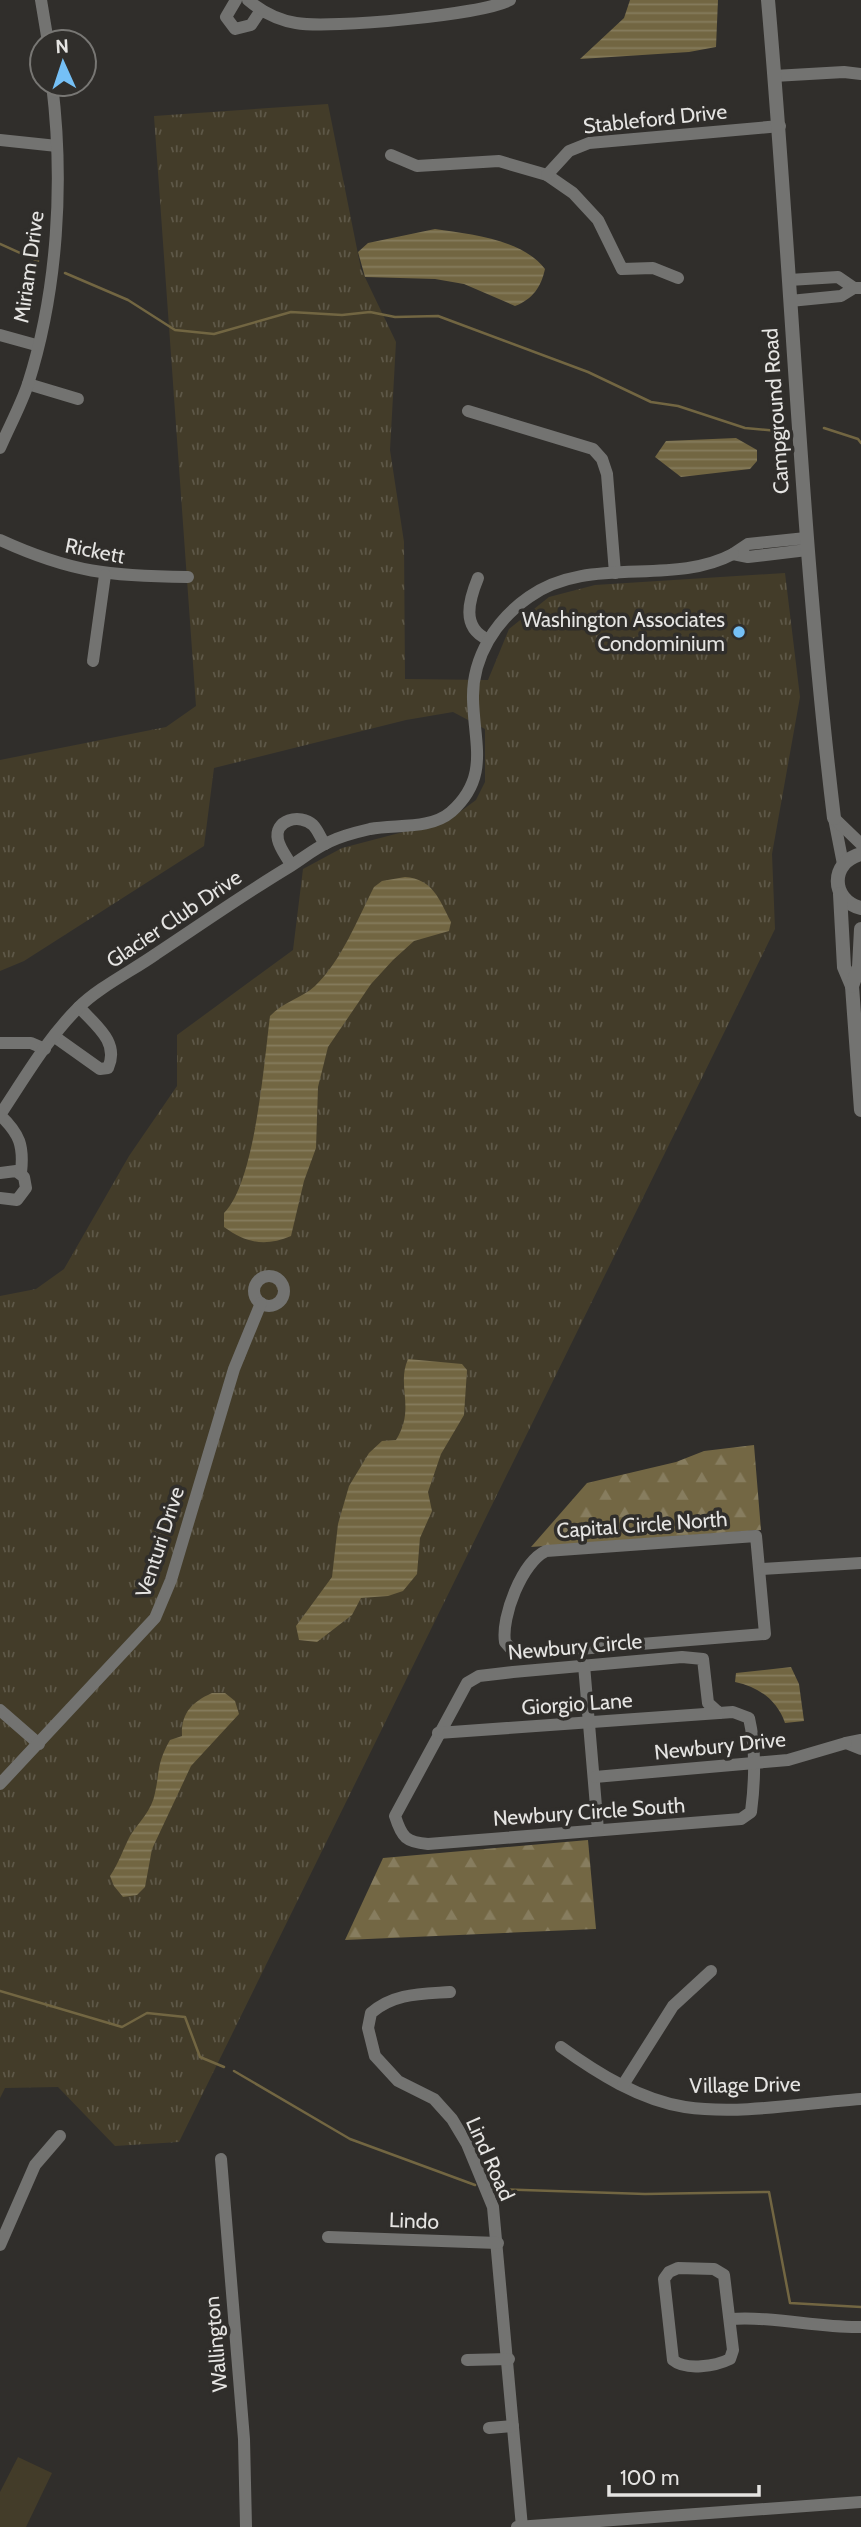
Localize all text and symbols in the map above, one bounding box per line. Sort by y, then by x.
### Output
north arrow [28,28,98,98]
text: N [55,35,69,58]
street label: Stableford Drive [582,98,728,138]
street label: Miriam Drive [8,209,49,324]
street label: Campground Road [757,327,794,495]
street label: Rickett [63,532,127,569]
place label: Washington Associates Condominium [522,607,725,656]
marker: Washington Associates Condominium [731,624,747,640]
street label: Glacier Club Drive [101,864,246,973]
street label: Venturi Drive [130,1483,189,1600]
street label: Capital Circle North [556,1506,728,1543]
street label: Newbury Circle [507,1628,643,1665]
street label: Giorgio Lane [521,1687,634,1720]
street label: Newbury Drive [653,1726,787,1765]
street label: Newbury Circle South [492,1792,686,1831]
street label: Village Drive [689,2071,801,2098]
street label: Lind Road [461,2113,520,2204]
street label: Lindo [389,2207,439,2234]
street label: Wallington [199,2295,232,2393]
scale bar [609,2454,760,2498]
text: 100 m [620,2465,679,2490]

